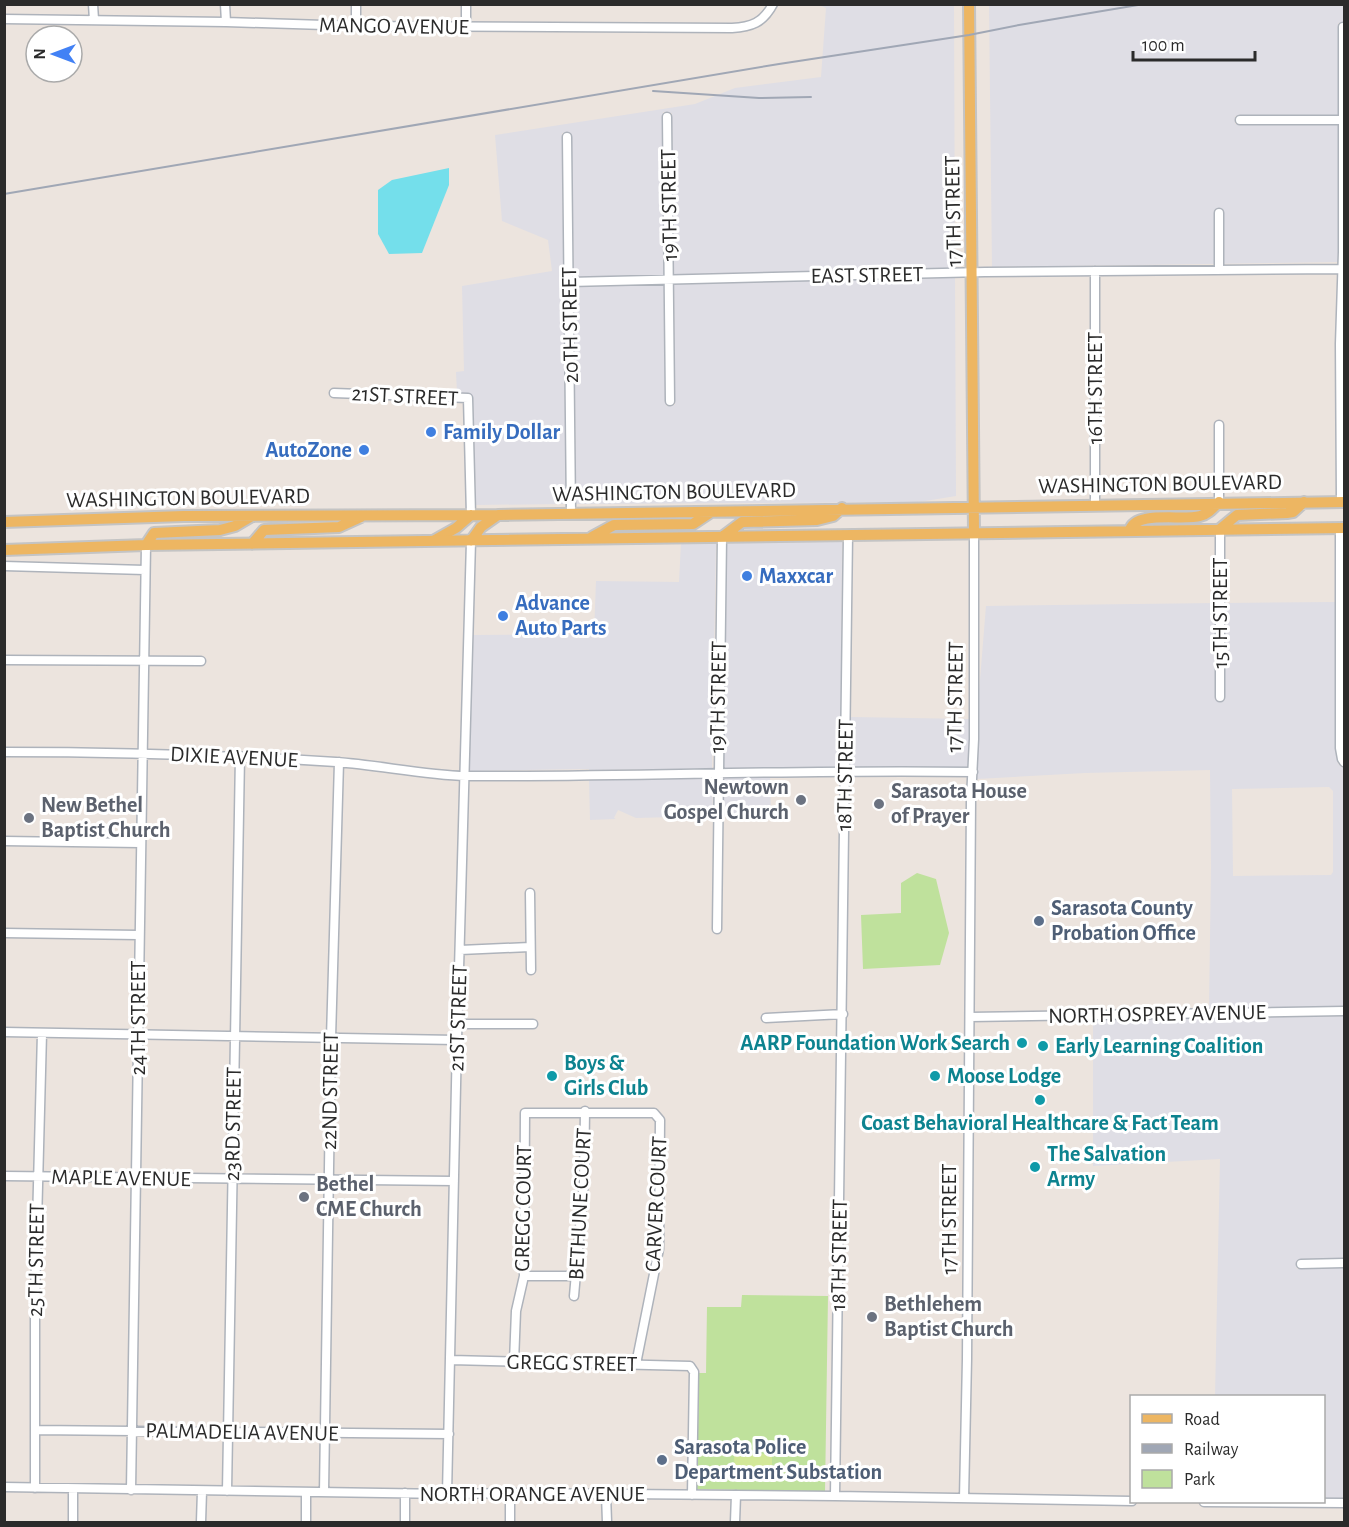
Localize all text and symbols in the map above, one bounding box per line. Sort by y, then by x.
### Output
street label: MANGO AVENUE [319,14,470,38]
north arrow [24,24,84,84]
scale bar [1133,24,1254,62]
text: 100 m [1142,37,1185,55]
text: N [32,48,48,60]
street label: 19TH STREET [657,148,681,261]
street label: 17TH STREET [941,155,965,267]
street label: EAST STREET [810,263,924,287]
street label: 20TH STREET [558,267,582,383]
street label: 16TH STREET [1084,332,1106,444]
street label: 21ST STREET [351,382,459,410]
place label: Family Dollar [443,421,561,444]
marker: Family Dollar [424,425,438,439]
place label: AutoZone [265,439,352,461]
marker: AutoZone [357,443,371,457]
street label: WASHINGTON BOULEVARD [1038,471,1282,497]
street label: WASHINGTON BOULEVARD [552,479,796,505]
street label: WASHINGTON BOULEVARD [66,485,310,511]
street label: 15TH STREET [1209,557,1231,669]
place label: Maxxcar [759,565,834,587]
marker: Maxxcar [740,569,754,583]
place label: Advance Auto Parts [515,592,606,639]
marker: Advance Auto Parts [496,609,510,623]
street label: 19TH STREET [706,640,730,753]
street label: 17TH STREET [943,641,967,753]
street label: 18TH STREET [833,718,857,831]
street label: DIXIE AVENUE [170,743,299,771]
place label: Newtown Gospel Church [664,776,789,823]
place label: Sarasota House of Prayer [891,780,1027,828]
marker: Newtown Gospel Church [794,793,808,807]
place label: New Bethel Baptist Church [41,794,170,841]
marker: Sarasota House of Prayer [872,797,886,811]
marker: New Bethel Baptist Church [22,811,36,825]
place label: Sarasota County Probation Office [1051,897,1196,944]
marker: Sarasota County Probation Office [1032,914,1046,928]
street label: 24TH STREET [127,960,149,1076]
street label: 21ST STREET [445,964,471,1072]
street label: NORTH OSPREY AVENUE [1048,1001,1267,1027]
street label: 22ND STREET [318,1032,342,1150]
place label: AARP Foundation Work Search [740,1032,1010,1054]
place label: Early Learning Coalition [1055,1035,1263,1058]
marker: AARP Foundation Work Search [1015,1036,1029,1050]
marker: Early Learning Coalition [1036,1039,1050,1053]
place label: Boys & Girls Club [564,1052,648,1099]
place label: Moose Lodge [947,1065,1061,1087]
street label: 23RD STREET [221,1067,245,1181]
marker: Boys & Girls Club [545,1069,559,1083]
marker: Moose Lodge [928,1069,942,1083]
marker: Coast Behavioral Healthcare & Fact Team [1033,1093,1047,1107]
place label: Coast Behavioral Healthcare & Fact Team [861,1112,1219,1134]
street label: BETHUNE COURT [565,1127,595,1281]
street label: CARVER COURT [641,1135,671,1273]
place label: The Salvation Army [1047,1143,1166,1191]
street label: GREGG COURT [511,1144,535,1272]
marker: The Salvation Army [1028,1160,1042,1174]
street label: 17TH STREET [938,1163,960,1275]
street label: MAPLE AVENUE [51,1166,191,1190]
place label: Bethel CME Church [316,1173,422,1220]
marker: Bethel CME Church [297,1190,311,1204]
street label: 18TH STREET [827,1198,851,1311]
street label: 25TH STREET [24,1203,48,1317]
place label: Bethlehem Baptist Church [884,1293,1013,1340]
marker: Bethlehem Baptist Church [865,1310,879,1324]
street label: GREGG STREET [506,1351,638,1375]
legend [1130,1395,1325,1503]
text: Road [1184,1411,1220,1429]
street label: PALMADELIA AVENUE [145,1419,339,1445]
place label: Sarasota Police Department Substation [674,1436,882,1483]
text: Railway [1184,1441,1239,1459]
marker: Sarasota Police Department Substation [655,1453,669,1467]
text: Park [1184,1471,1216,1489]
street label: NORTH ORANGE AVENUE [419,1483,645,1505]

